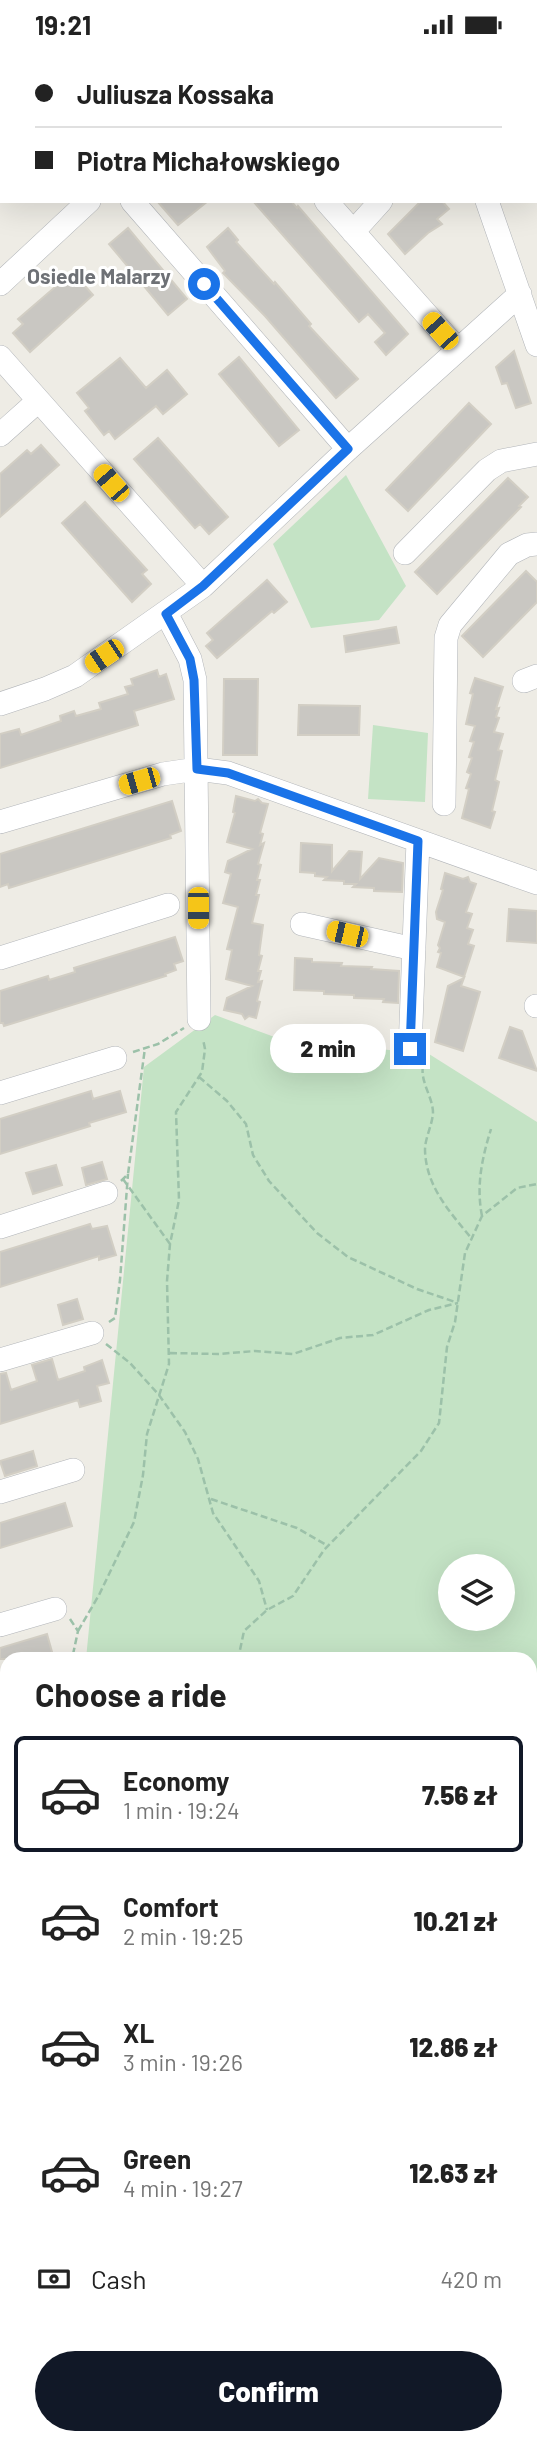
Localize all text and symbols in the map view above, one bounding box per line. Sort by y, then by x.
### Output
text: 19:21 [35,9,91,40]
text: Juliusza Kossaka [77,78,274,109]
text: Piotra Michałowskiego [77,145,340,176]
district label: Osiedle Malarzy [27,263,171,288]
route start [188,268,220,300]
car [419,308,462,354]
car [90,460,133,506]
car [81,636,128,676]
car [116,765,163,797]
car [188,887,209,929]
car [325,919,370,949]
callout: 2 min [270,1025,386,1073]
route end [394,1033,426,1065]
text: 2 min [300,1034,356,1062]
map controls [438,1554,515,1631]
button: layers [438,1554,515,1631]
text: Choose a ride [35,1675,227,1713]
icon: car [39,1763,102,1826]
text: Economy [123,1765,229,1796]
text: 7.56 zł [422,1779,498,1810]
text: 1 min · 19:24 [123,1796,240,1824]
icon: car [39,1889,102,1952]
text: Comfort [123,1891,219,1922]
text: 10.21 zł [414,1905,498,1936]
text: 2 min · 19:25 [123,1922,243,1950]
icon: car [39,2015,102,2078]
text: XL [123,2017,154,2048]
text: 12.86 zł [409,2031,498,2062]
text: 3 min · 19:26 [123,2048,243,2076]
icon: car [39,2141,102,2204]
text: Green [123,2143,191,2174]
text: 12.63 zł [409,2157,498,2188]
text: 4 min · 19:27 [123,2174,243,2202]
icon: cash [35,2260,73,2298]
text: Cash [91,2263,146,2294]
text: 420 m [440,2265,502,2293]
button: Confirm [35,2351,502,2431]

